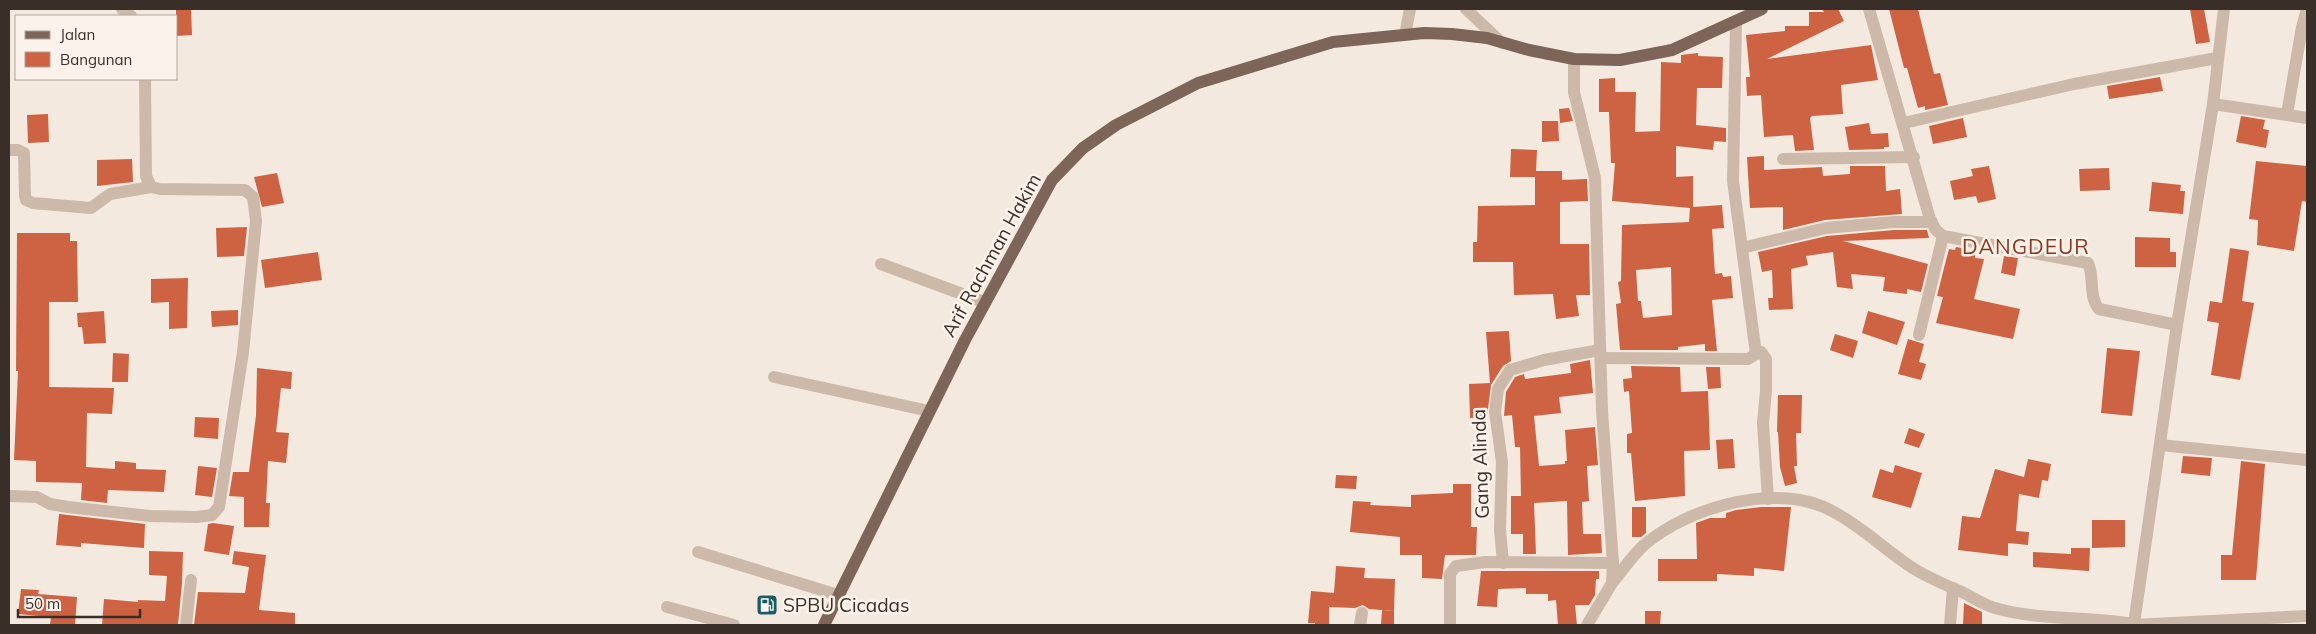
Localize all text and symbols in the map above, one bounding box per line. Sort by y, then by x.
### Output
legend [15,15,178,80]
text: Jalan [60,25,95,44]
text: Bangunan [60,50,132,69]
street label: Arif Rachman Hakim [936,169,1046,341]
district label: DANGDEUR [1962,233,2090,259]
street label: Gang Alinda [1466,409,1494,519]
scale bar [18,586,140,618]
fuel station icon: SPBU Cicadas [755,593,779,617]
place label: SPBU Cicadas [783,593,909,617]
text: 50 m [25,594,60,613]

